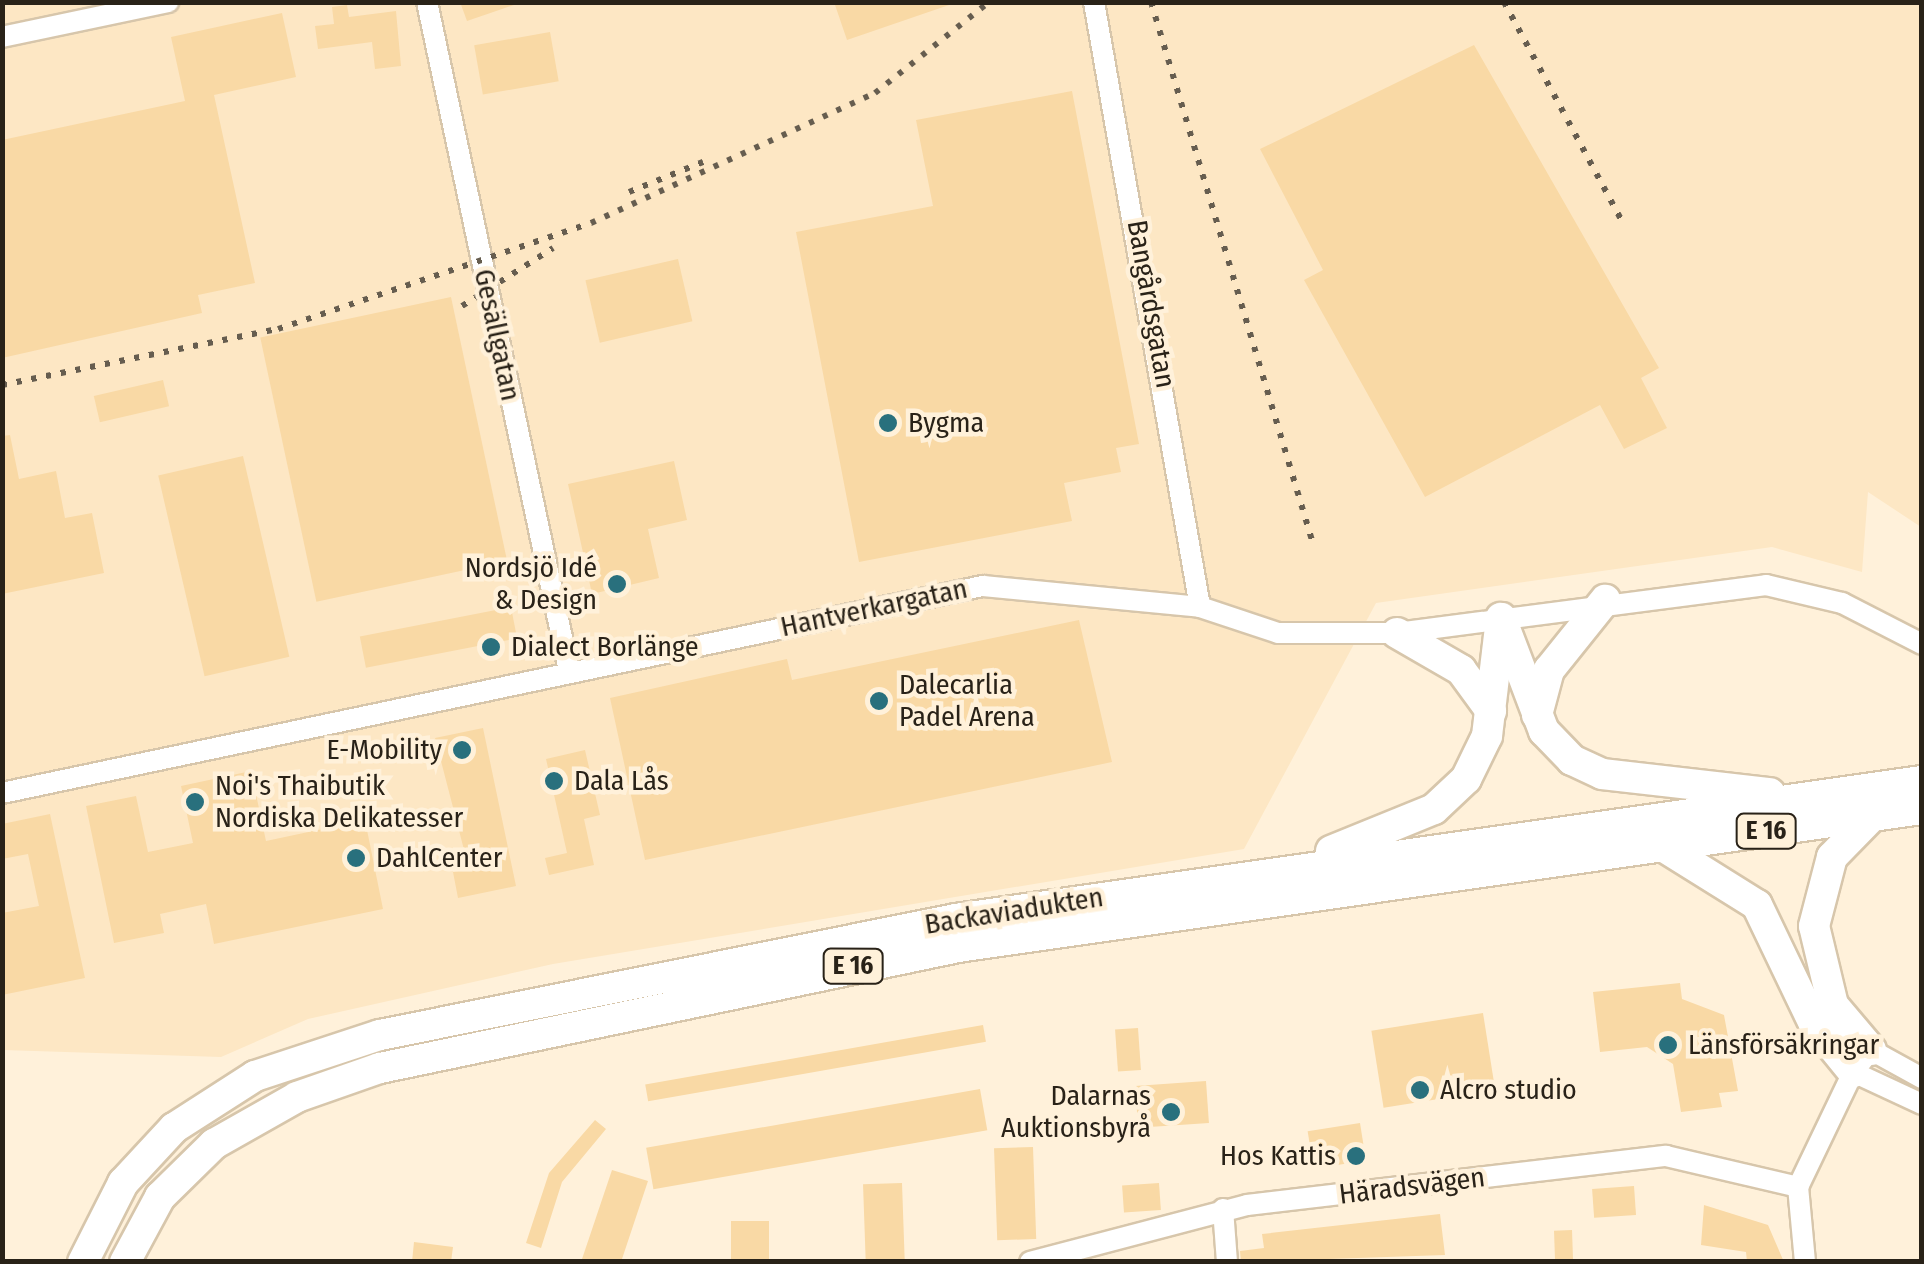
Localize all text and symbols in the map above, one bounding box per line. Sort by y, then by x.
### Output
street label: Bangårdsgatan [1120,217,1182,391]
street label: Gesällgatan [467,266,527,404]
place label: Bygma [908,406,984,440]
marker: Bygma [877,412,899,434]
place label: Nordsjö Idé & Design [465,551,597,617]
street label: Hantverkargatan [778,572,970,644]
marker: Nordsjö Idé & Design [606,573,628,595]
place label: Dialect Borlänge [511,630,699,664]
marker: Dialect Borlänge [480,636,502,658]
place label: Dalecarlia Padel Arena [899,668,1035,734]
marker: Dalecarlia Padel Arena [868,690,890,712]
place label: E-Mobility [327,733,442,767]
marker: E-Mobility [451,739,473,761]
place label: Dala Lås [574,764,669,798]
place label: Noi's Thaibutik Nordiska Delikatesser [215,769,463,835]
marker: Dala Lås [543,770,565,792]
marker: Noi's Thaibutik Nordiska Delikatesser [184,791,206,813]
road number: E 16 [1734,811,1798,851]
place label: DahlCenter [376,841,502,875]
marker: DahlCenter [345,847,367,869]
street label: Backaviadukten [922,880,1106,942]
road number: E 16 [820,946,886,986]
place label: Länsförsäkringar [1688,1028,1879,1062]
marker: Länsförsäkringar [1657,1034,1679,1056]
place label: Alcro studio [1440,1073,1577,1107]
place label: Dalarnas Auktionsbyrå [1001,1079,1151,1145]
marker: Alcro studio [1409,1079,1431,1101]
marker: Dalarnas Auktionsbyrå [1160,1101,1182,1123]
place label: Hos Kattis [1220,1139,1336,1173]
marker: Hos Kattis [1345,1145,1367,1167]
street label: Häradsvägen [1337,1160,1487,1212]

